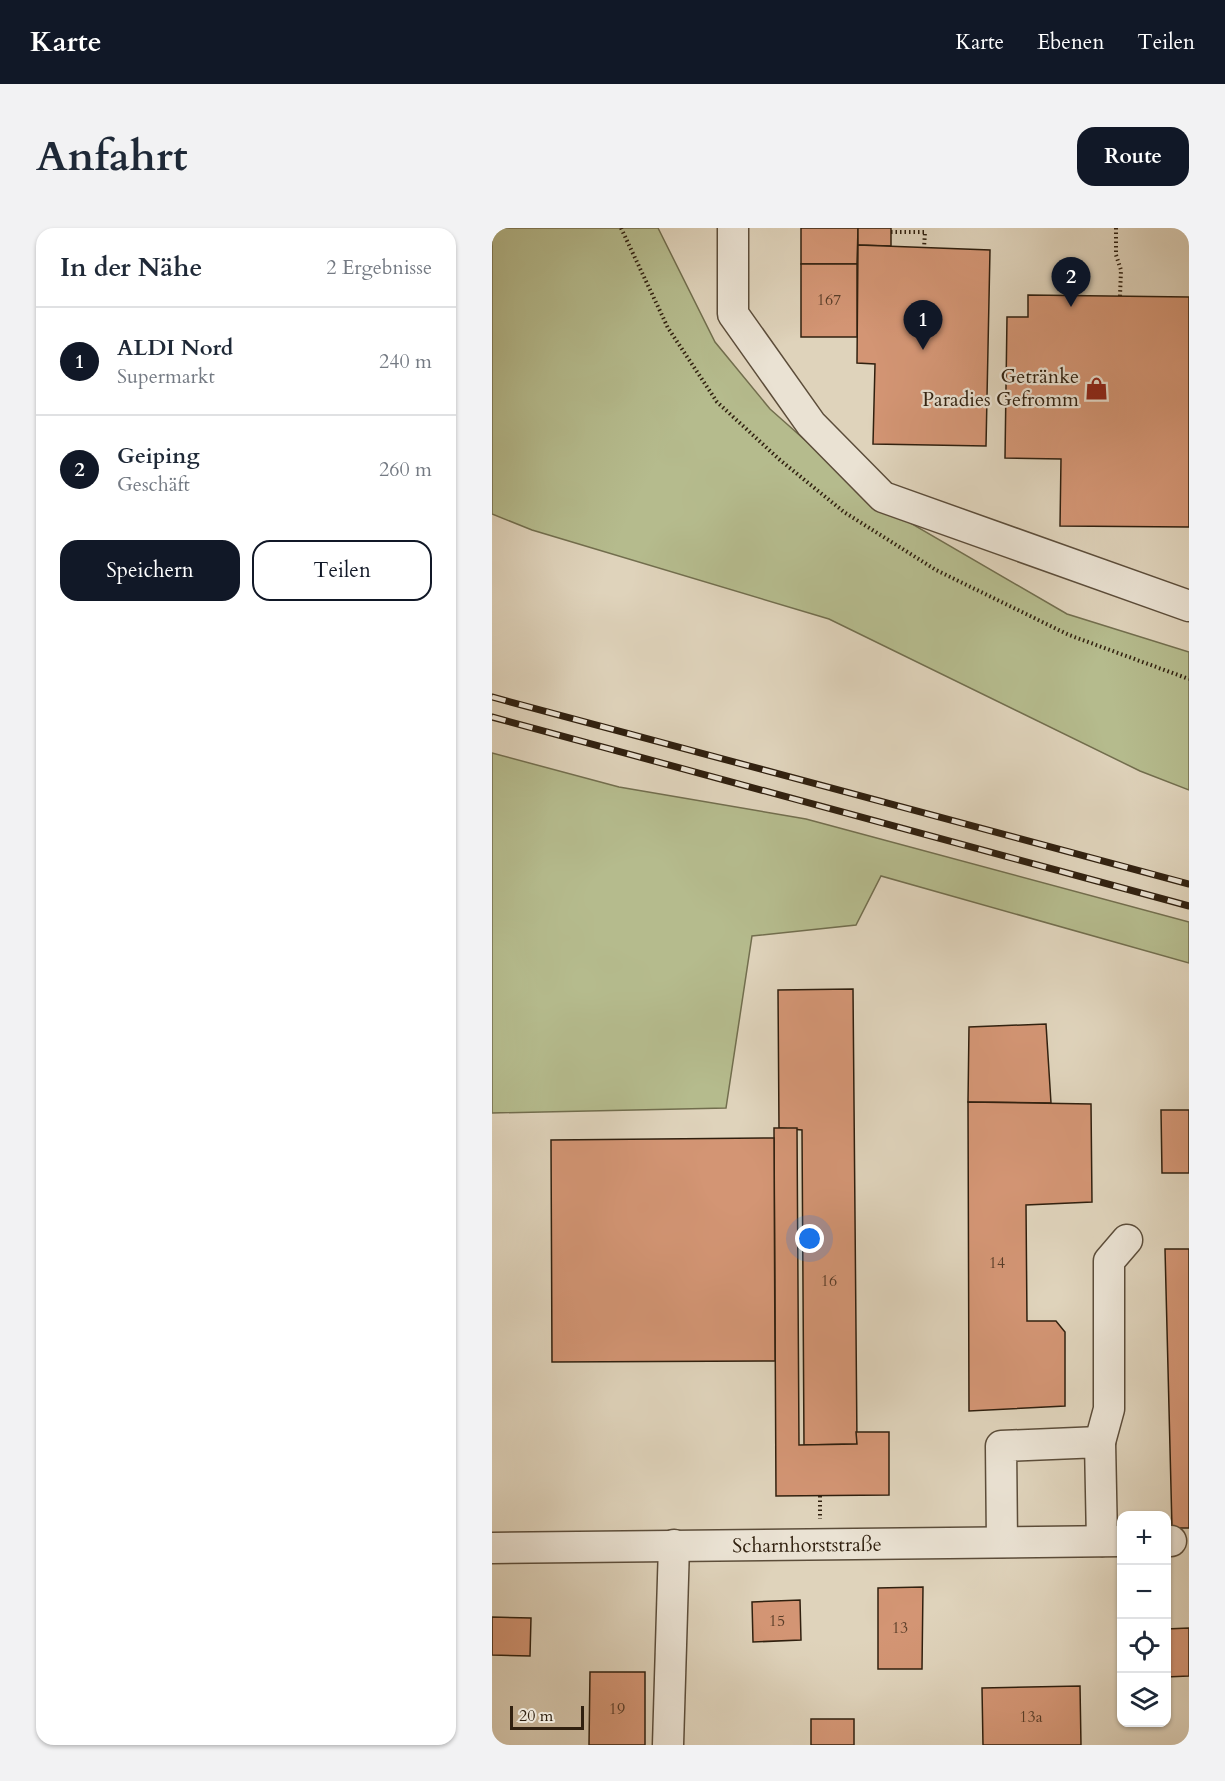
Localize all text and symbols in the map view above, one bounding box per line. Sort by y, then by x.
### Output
text: Karte [30,23,102,61]
text: Karte [956,28,1004,57]
text: Ebenen [1037,28,1104,57]
text: Teilen [1137,28,1195,57]
button: Route [1077,127,1189,186]
text: Anfahrt [36,128,188,185]
text: In der Nähe [60,250,202,285]
text: 2 Ergebnisse [326,254,432,281]
pin: 2 [1052,257,1090,307]
house number: 167 [817,289,841,311]
pin: 1 [904,300,942,350]
text: ALDI Nord [117,333,233,363]
text: 1 [74,348,85,375]
text: 240 m [379,348,432,375]
text: Supermarkt [117,363,215,390]
place label: Getränke Paradies Gefromm [922,363,1079,413]
shop icon: Getränke Paradies Gefromm [1084,375,1110,401]
text: Geiping [117,441,200,471]
text: 2 [74,456,85,483]
text: 260 m [379,456,432,483]
text: Geschäft [117,471,190,498]
button: Speichern [60,540,240,601]
button: Teilen [252,540,432,601]
your location [795,1224,824,1253]
house number: 14 [989,1252,1005,1274]
house number: 16 [821,1270,837,1292]
map controls [1117,1511,1171,1727]
button: + [1117,1511,1171,1565]
street label: Scharnhorststraße [732,1530,882,1559]
button: − [1117,1565,1171,1619]
house number: 15 [769,1610,785,1632]
house number: 13 [892,1617,908,1639]
button: locate [1117,1619,1171,1673]
button: layers [1117,1673,1171,1727]
house number: 19 [609,1698,625,1720]
scale bar [510,1703,584,1730]
text: 20 m [519,1705,553,1727]
house number: 13a [1019,1706,1043,1728]

